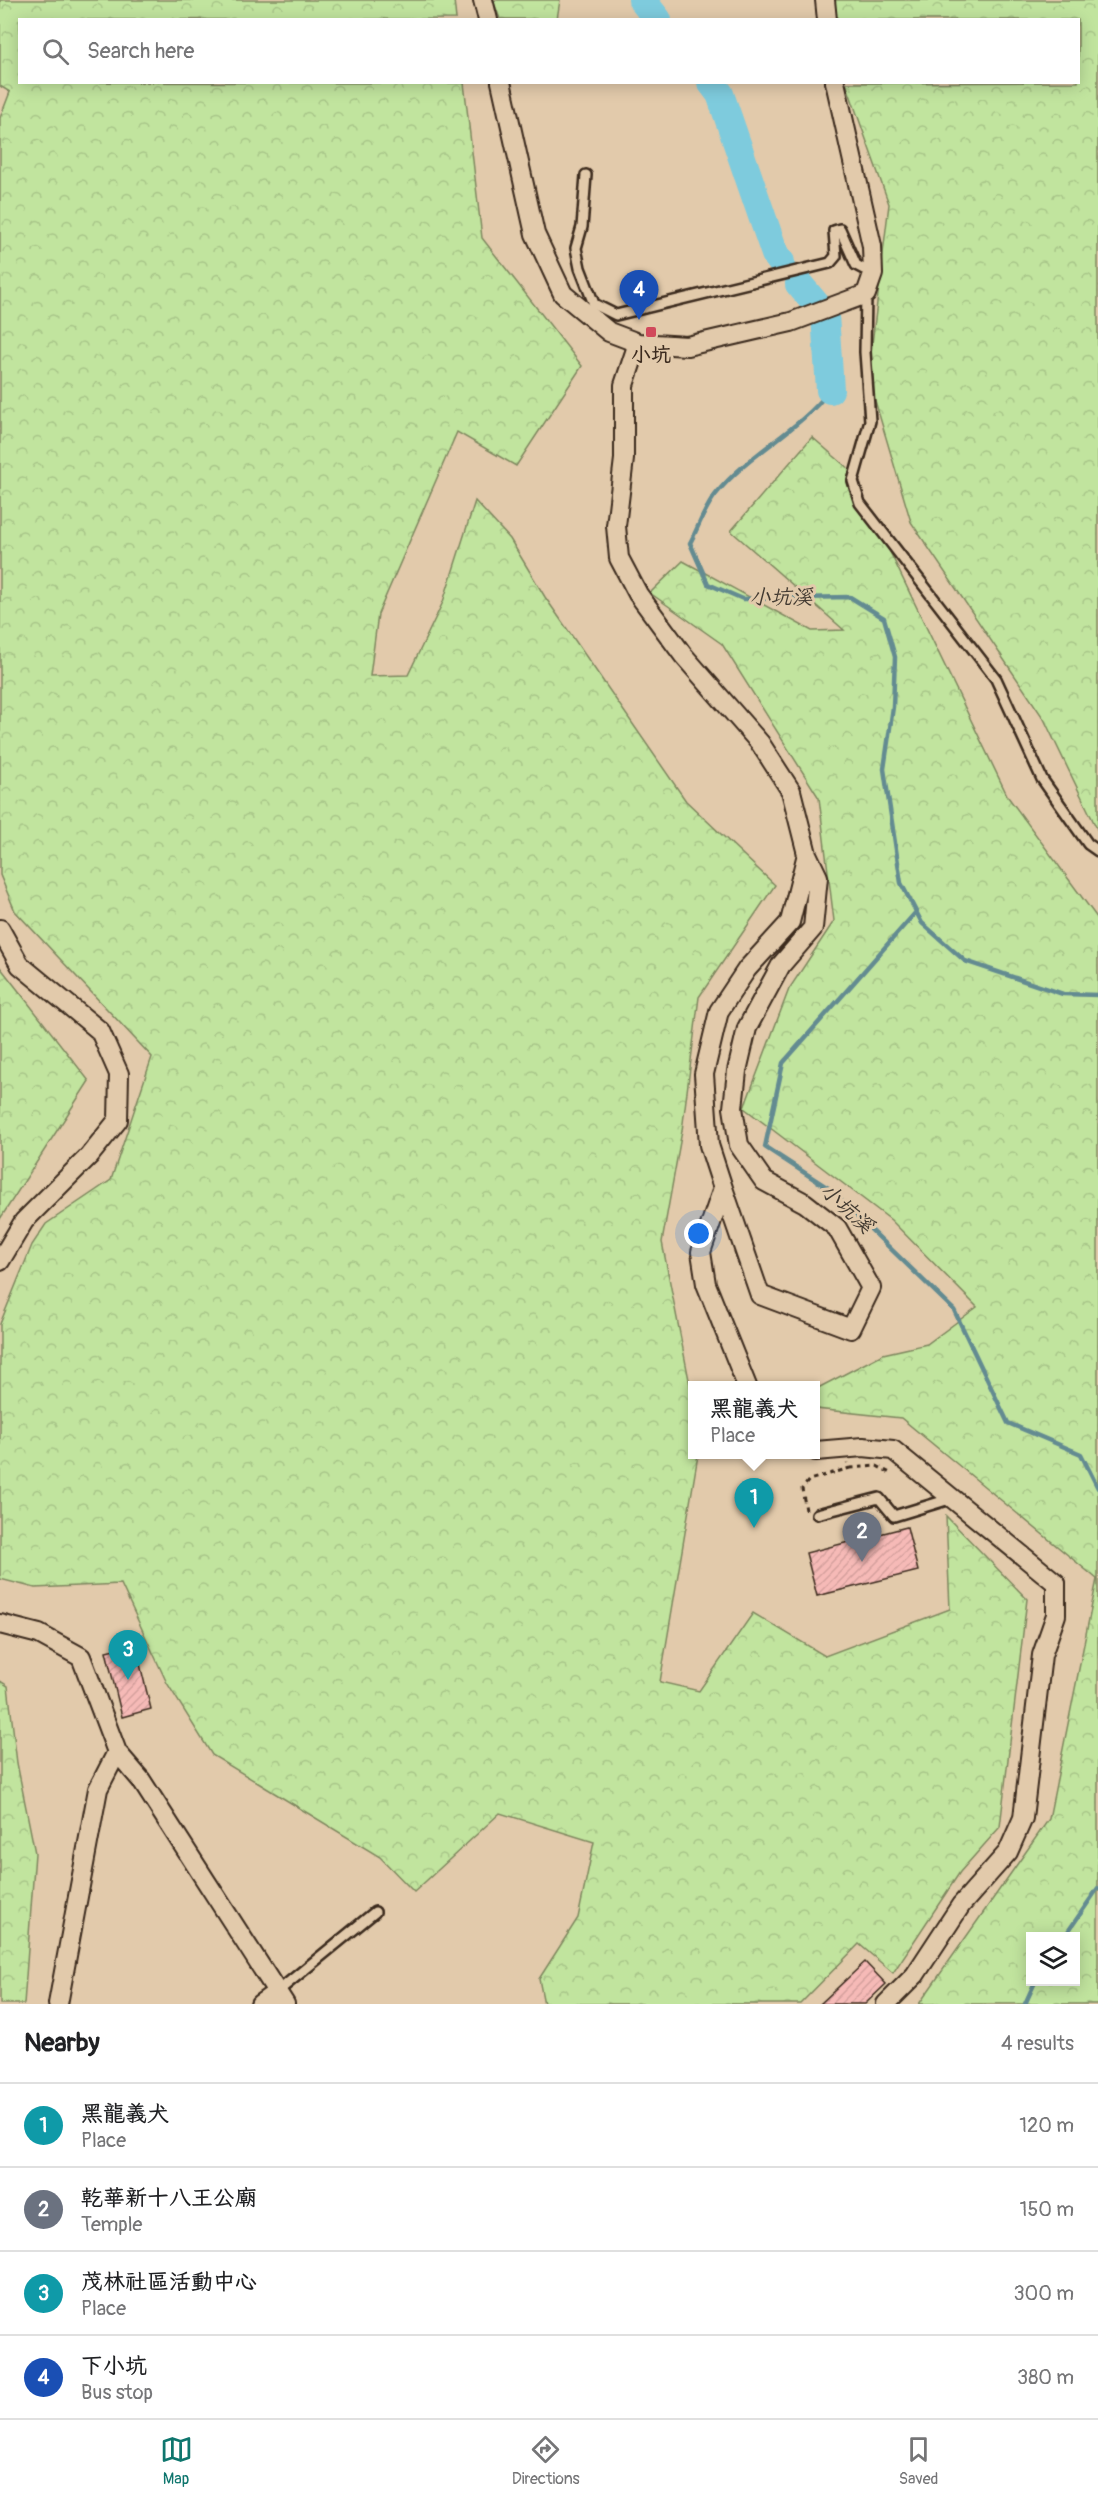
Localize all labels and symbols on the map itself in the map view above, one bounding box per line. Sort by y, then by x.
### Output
pin: 4 [620,270,658,320]
marker: 小坑 [644,325,658,339]
place label: 小坑 [631,342,671,367]
water label: 小坑溪 [750,584,813,611]
water label: 小坑溪 [814,1177,880,1240]
your location [684,1219,713,1248]
pin: 1 [734,1478,774,1528]
pin: 2 [842,1512,882,1562]
pin: 3 [108,1630,148,1680]

